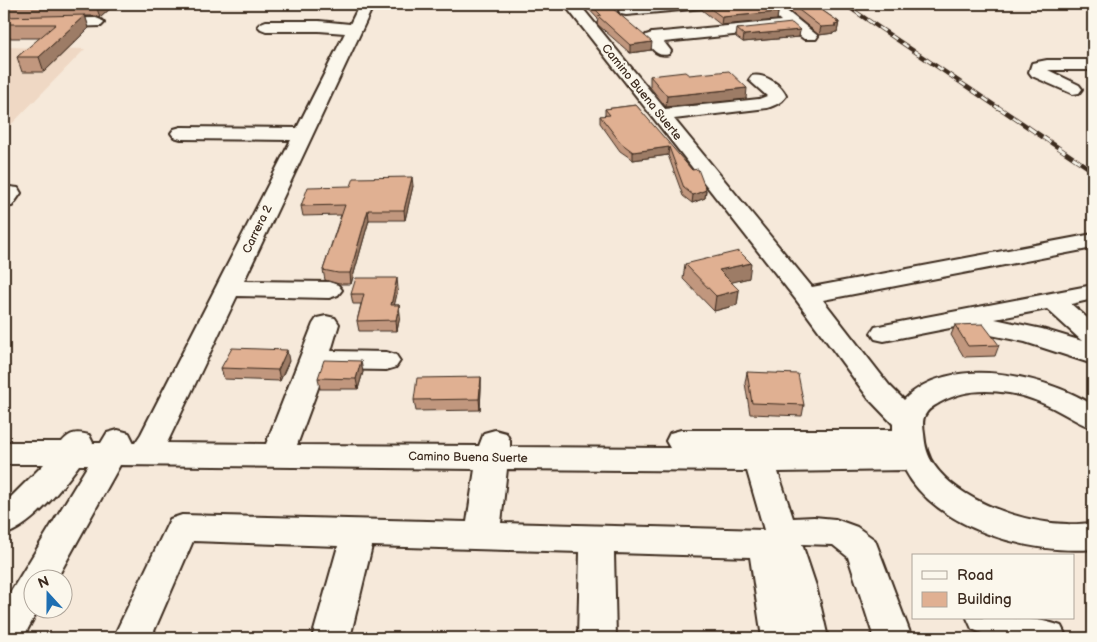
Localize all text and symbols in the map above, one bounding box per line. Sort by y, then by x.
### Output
street label: Camino Buena Suerte [598,41,685,143]
street label: Carrera 2 [239,203,276,256]
street label: Camino Buena Suerte [408,449,528,466]
legend [912,554,1074,620]
text: Road [957,566,993,585]
north arrow [22,570,72,620]
text: N [36,573,51,592]
text: Building [957,590,1012,609]

